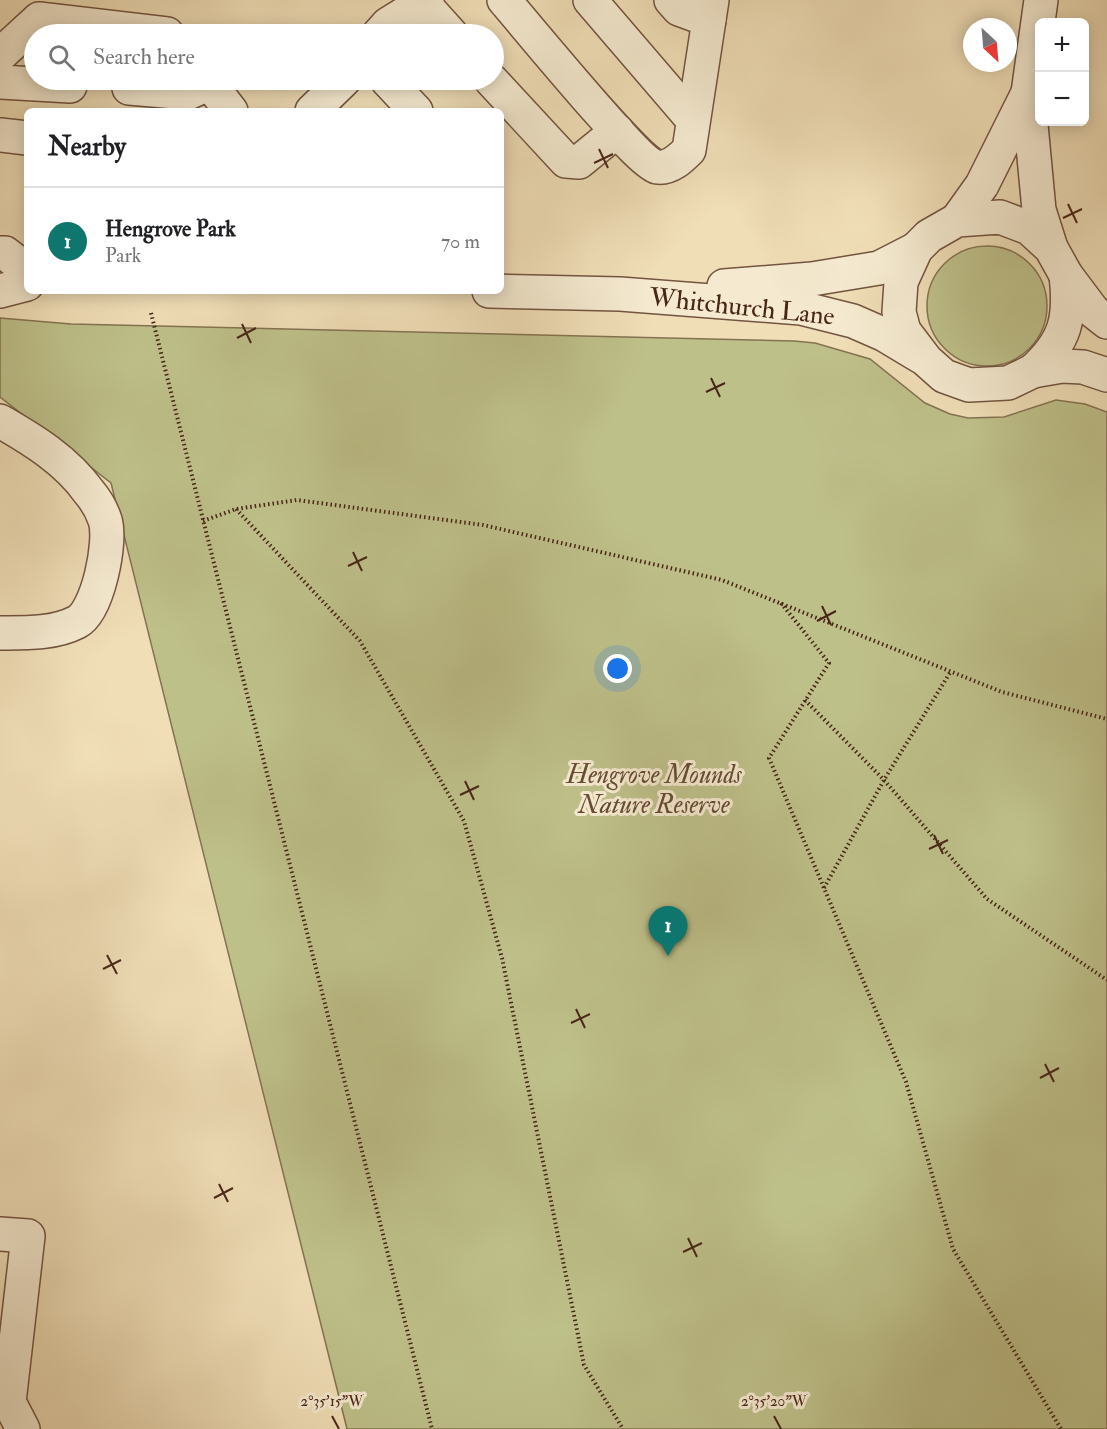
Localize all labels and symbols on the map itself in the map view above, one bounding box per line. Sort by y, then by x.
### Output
north arrow [963,18,1017,72]
street label: Whitchurch Lane [647,281,836,333]
your location [603,654,632,683]
park label: Hengrove Mounds Nature Reserve [565,759,742,821]
pin: 1 [648,906,688,956]
text: 2°35'15"W [301,1392,364,1411]
text: 2°35'20"W [741,1392,808,1411]

